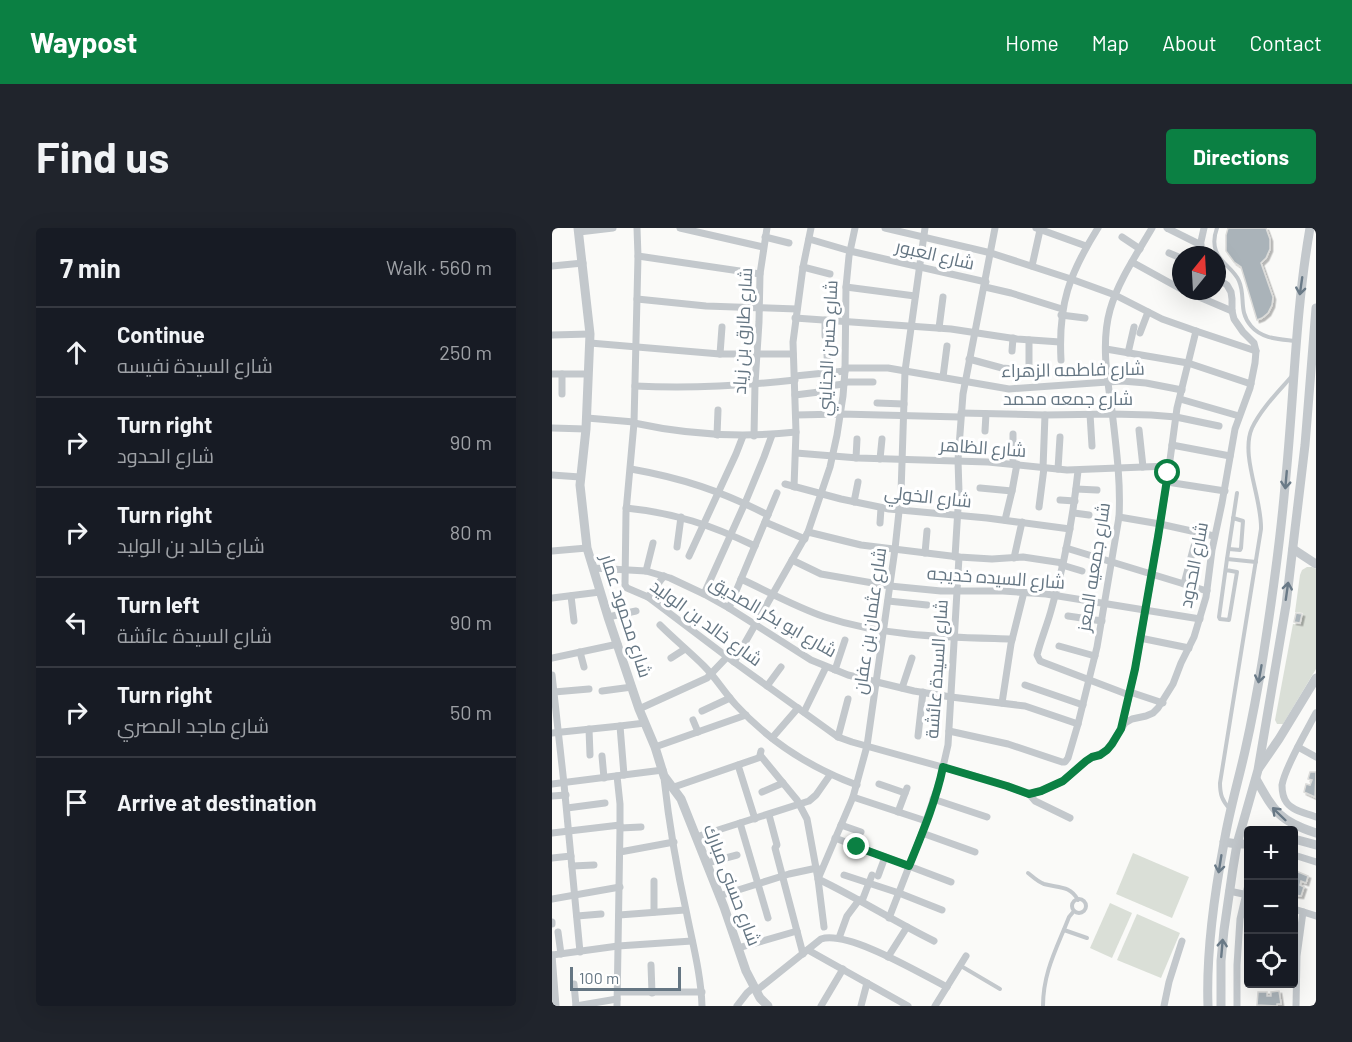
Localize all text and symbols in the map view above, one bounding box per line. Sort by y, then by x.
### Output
text: Waypost [30,25,137,59]
text: Home [1005,30,1059,55]
text: Map [1092,30,1129,55]
text: About [1162,30,1217,55]
text: Contact [1250,30,1322,55]
button: Directions [1166,129,1316,184]
text: Find us [36,131,169,181]
street label: شارع العبور [892,234,977,276]
north arrow [1172,246,1226,300]
text: 7 min [60,252,121,283]
text: Walk · 560 m [386,255,492,279]
street label: شارع طارق بن زياد [728,267,758,395]
one-way arrow [1296,275,1307,295]
street label: شارع حسن الجنايني [812,280,846,417]
text: Continue [117,321,205,347]
icon: ahead [60,336,93,369]
text: 250 m [439,340,492,364]
text: شارع السيدة نفيسه [117,353,273,377]
street label: شارع فاطمه الزهراء [1001,357,1145,383]
street label: شارع جمعه محمد [1003,387,1133,411]
text: Turn right [117,411,212,437]
icon: right [60,426,93,459]
text: 90 m [450,430,492,454]
street label: شارع الظاهر [938,433,1027,463]
text: شارع الحدود [117,443,214,467]
route start [1154,459,1180,485]
one-way arrow [1280,470,1291,490]
street label: شارع الخولي [883,480,973,516]
text: Turn right [117,501,212,527]
street label: شارع جمعيه المعز [1072,501,1116,634]
icon: right [60,516,93,549]
text: 80 m [450,520,492,544]
street label: شارع الحدود [1174,520,1214,610]
text: شارع خالد بن الوليد [117,533,265,557]
street label: شارع عثمان بن عفان [848,546,892,696]
street label: شارع محمود عمار [594,550,657,681]
street label: شارع السيده خديجه [926,561,1066,595]
street label: شارع ابو بكر الصديق [705,571,841,663]
street label: شارع خالد بن الوليد [645,574,767,672]
one-way arrow [1282,582,1293,601]
text: Turn left [117,591,200,617]
street label: شارع السيدة عائشة [920,599,954,739]
icon: left [60,606,93,639]
text: 90 m [450,610,492,634]
text: شارع السيدة عائشة [117,623,272,647]
one-way arrow [1254,663,1265,683]
text: Turn right [117,681,212,707]
icon: right [60,696,93,729]
text: 50 m [450,700,492,724]
text: شارع ماجد المصري [117,713,269,737]
icon: arrive [60,786,93,819]
text: Arrive at destination [117,789,316,815]
one-way arrow [1272,806,1287,821]
street label: شارع حسنى مبارك [698,821,766,949]
map controls [1244,826,1298,988]
button: + [1244,826,1298,880]
route end [843,833,869,859]
one-way arrow [1214,854,1225,874]
button: − [1244,880,1298,934]
button: locate [1244,934,1298,988]
one-way arrow [1217,938,1228,958]
scale bar [570,964,681,992]
text: 100 m [579,968,619,987]

